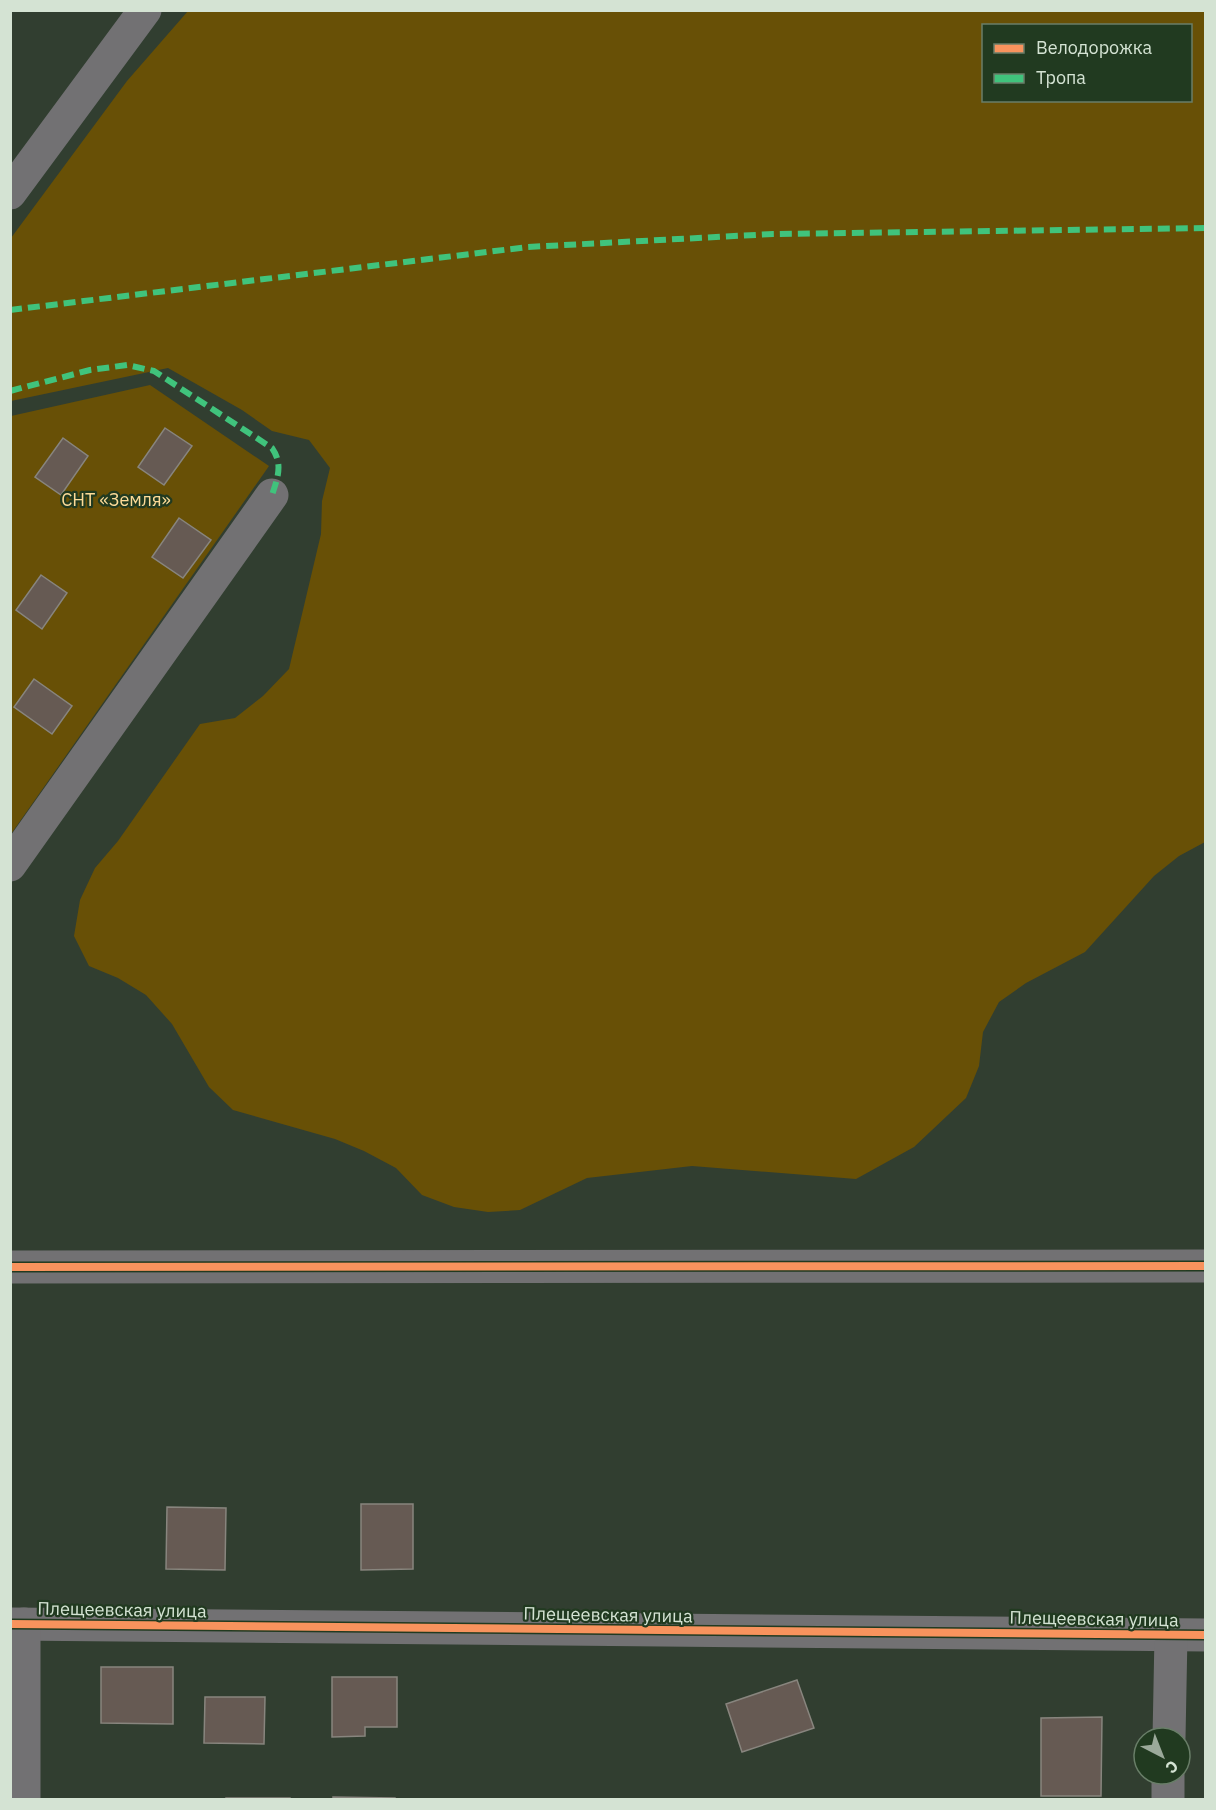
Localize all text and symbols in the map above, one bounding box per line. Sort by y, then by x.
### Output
legend [982,24,1192,102]
text: Велодорожка [1036,36,1152,59]
text: Тропа [1036,66,1086,89]
park label: СНТ «Земля» [61,488,171,511]
street label: Плещеевская улица [37,1597,207,1622]
street label: Плещеевская улица [523,1602,693,1627]
street label: Плещеевская улица [1009,1606,1179,1631]
north arrow [1132,1726,1192,1786]
text: С [1161,1756,1183,1778]

